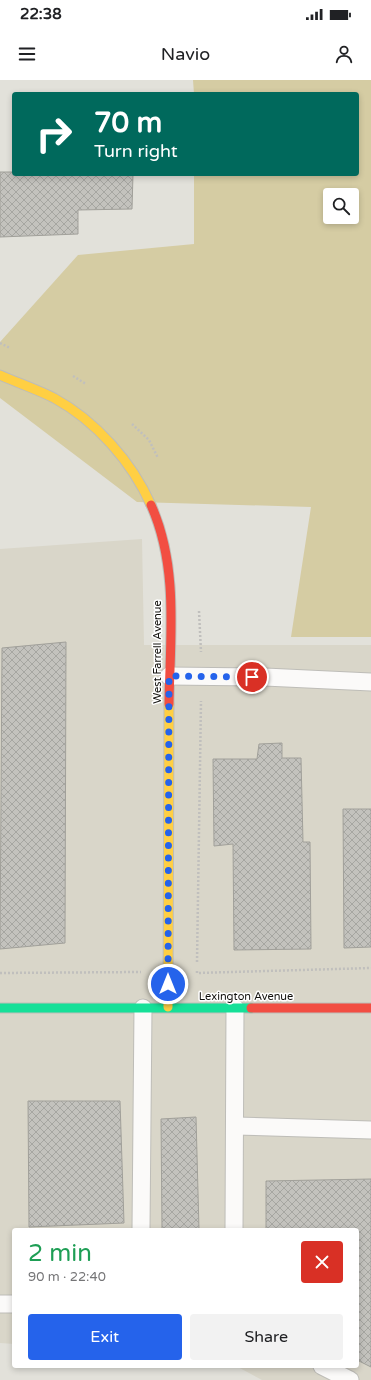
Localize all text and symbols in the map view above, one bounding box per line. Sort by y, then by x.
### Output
text: 22:38 [20,5,62,23]
icon: menu [16,43,38,65]
text: Navio [161,43,210,65]
icon: person [333,43,355,65]
text: 70 m [94,106,162,140]
icon: right [28,108,80,160]
text: Turn right [94,140,178,162]
map controls [323,188,359,224]
button: search [323,188,359,224]
street label: West Farrell Avenue [151,600,164,704]
pin [235,660,269,694]
icon: arrive [241,666,263,688]
position arrow [147,963,189,1005]
street label: Lexington Avenue [199,990,293,1003]
text: 2 min [28,1239,92,1268]
button: close [301,1241,343,1283]
text: 90 m · 22:40 [28,1269,106,1285]
button: Exit [28,1314,182,1360]
button: Share [190,1314,343,1360]

